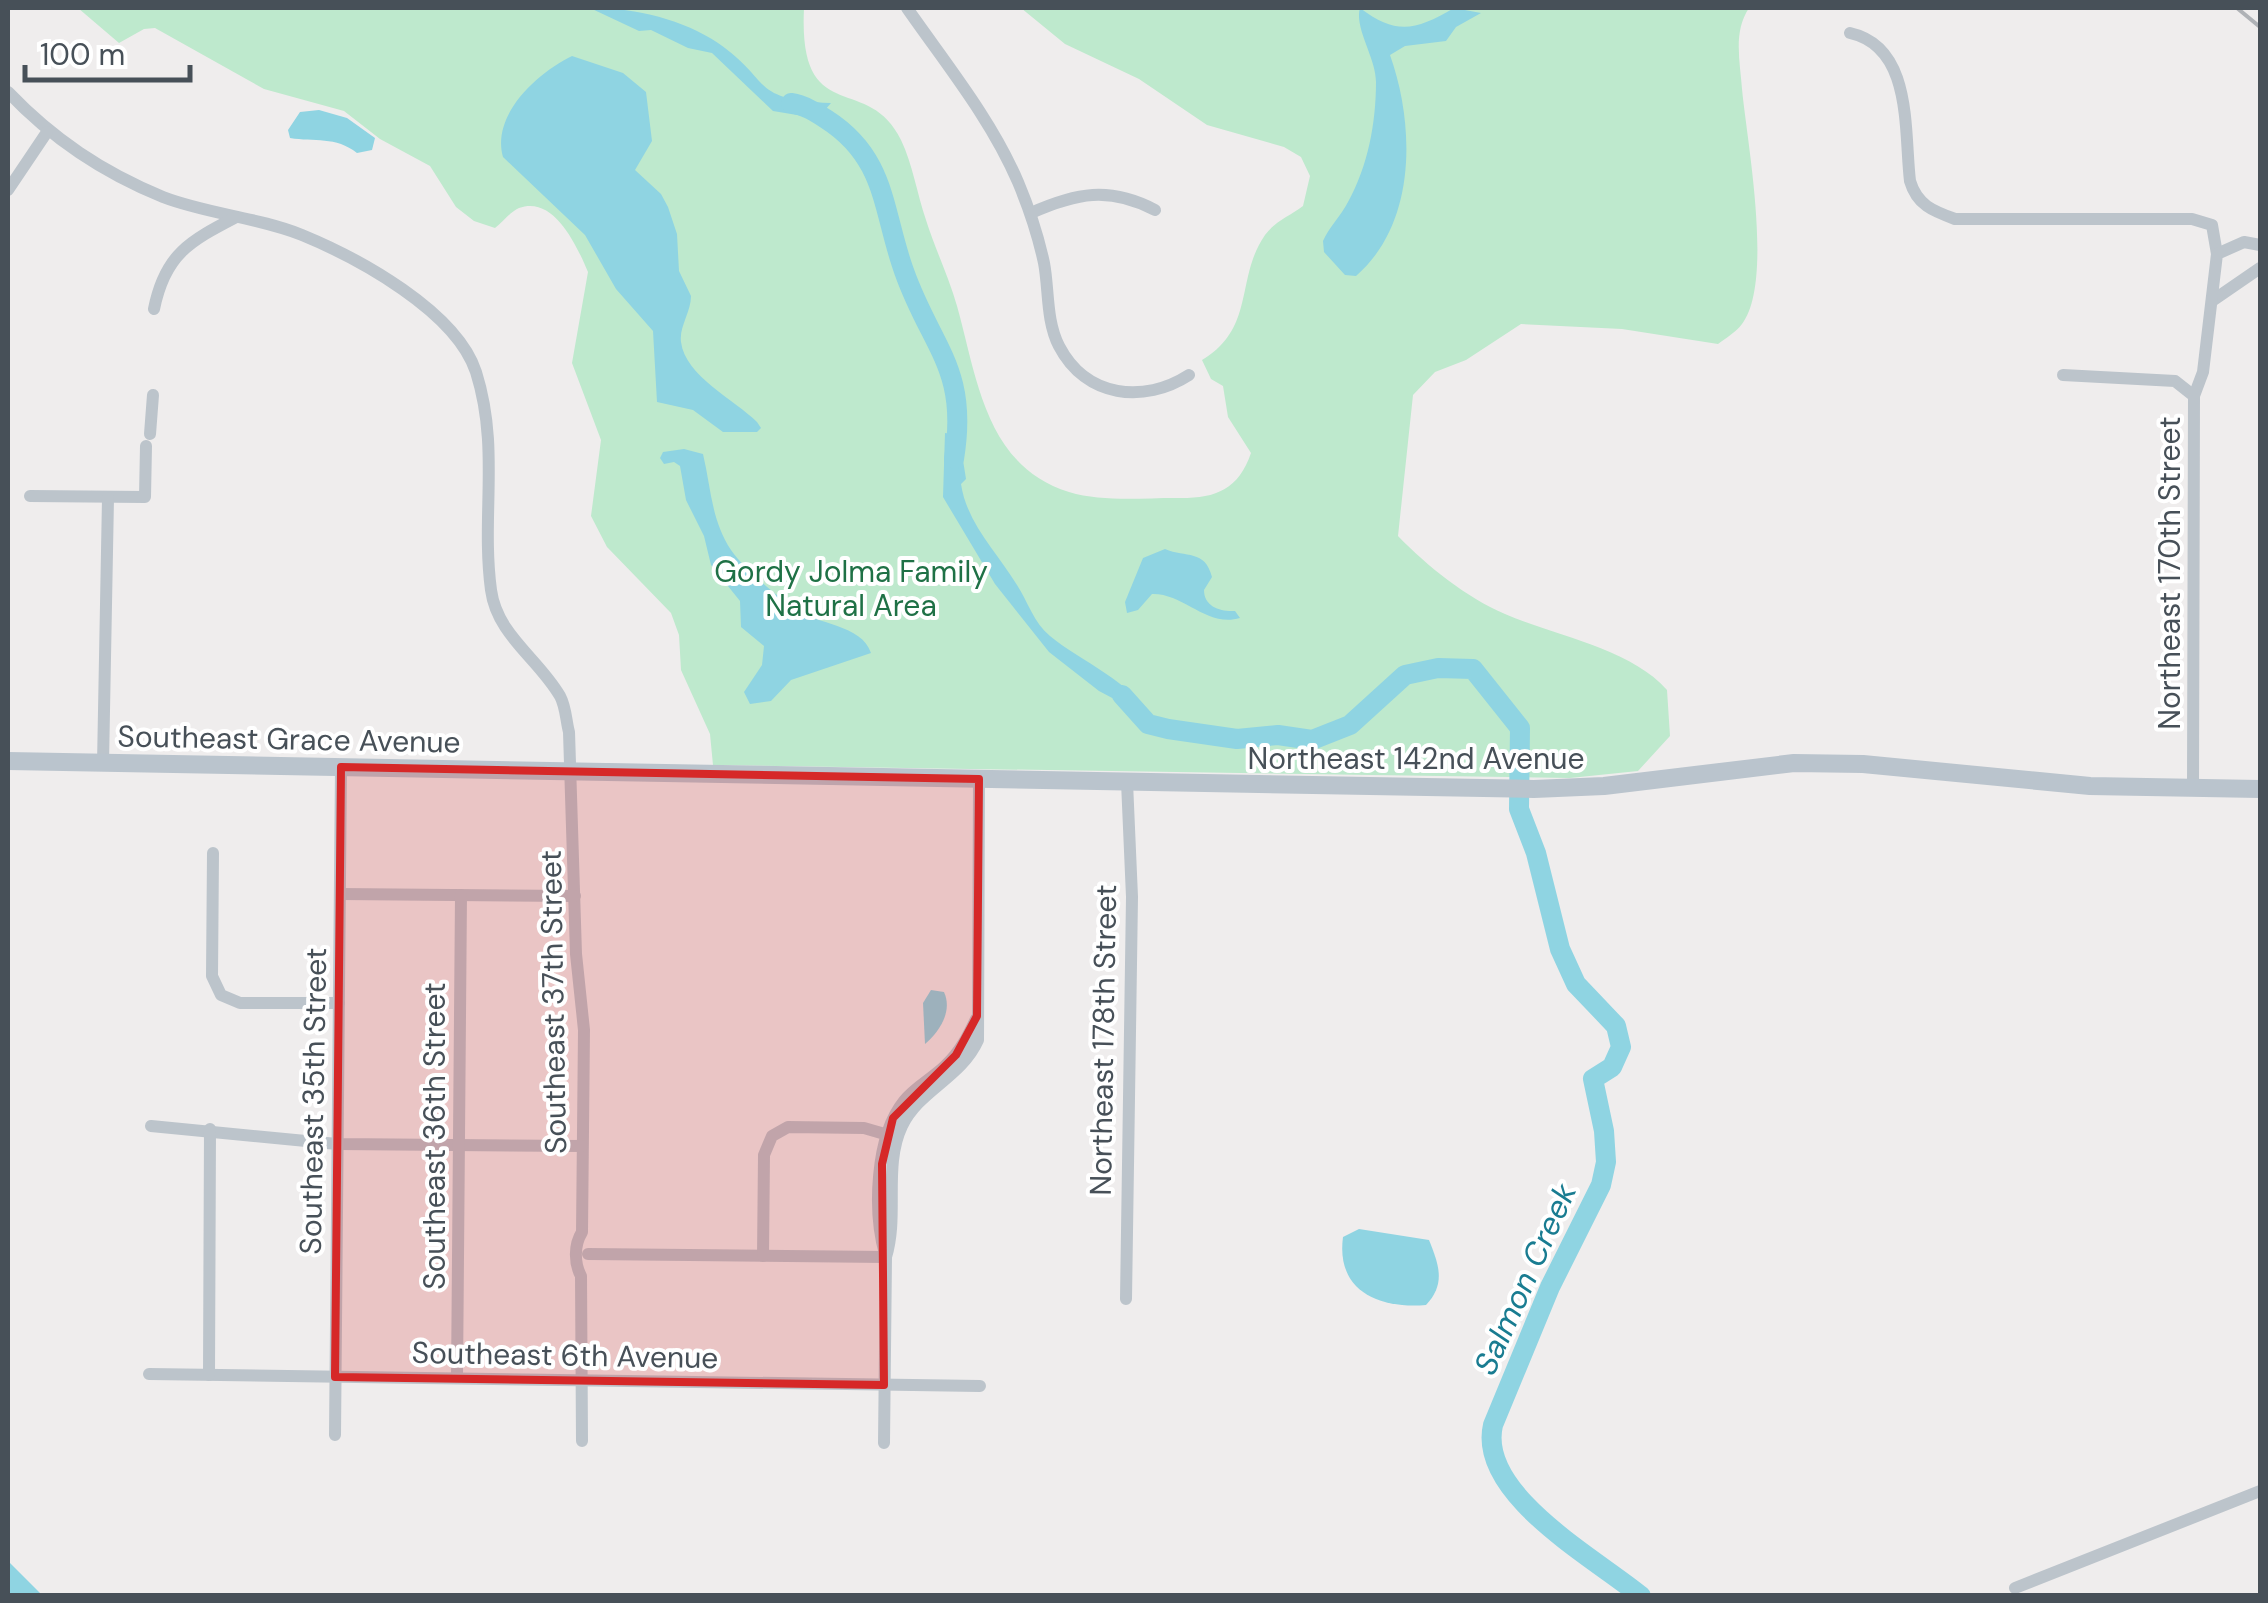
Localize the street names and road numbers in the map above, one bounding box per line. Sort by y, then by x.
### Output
street label: Northeast 170th Street [2150,416,2189,730]
street label: Southeast Grace Avenue [117,717,461,761]
street label: Northeast 142nd Avenue [1248,739,1584,778]
street label: Southeast 37th Street [531,850,575,1154]
street label: Northeast 178th Street [1081,884,1125,1196]
street label: Southeast 35th Street [291,947,335,1255]
street label: Southeast 36th Street [415,982,454,1290]
street label: Southeast 6th Avenue [411,1333,719,1377]

